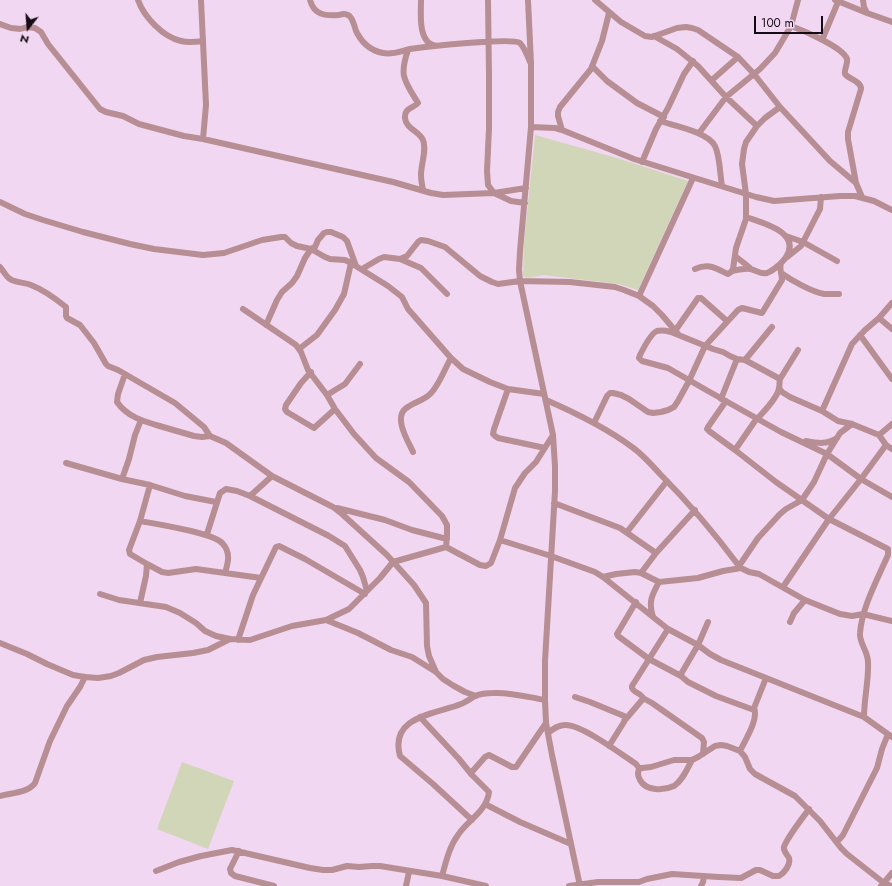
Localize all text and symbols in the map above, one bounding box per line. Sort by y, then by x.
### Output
north arrow [8,8,48,48]
scale bar [756,8,825,34]
text: 100 m [761,14,794,32]
text: N [18,31,31,48]

